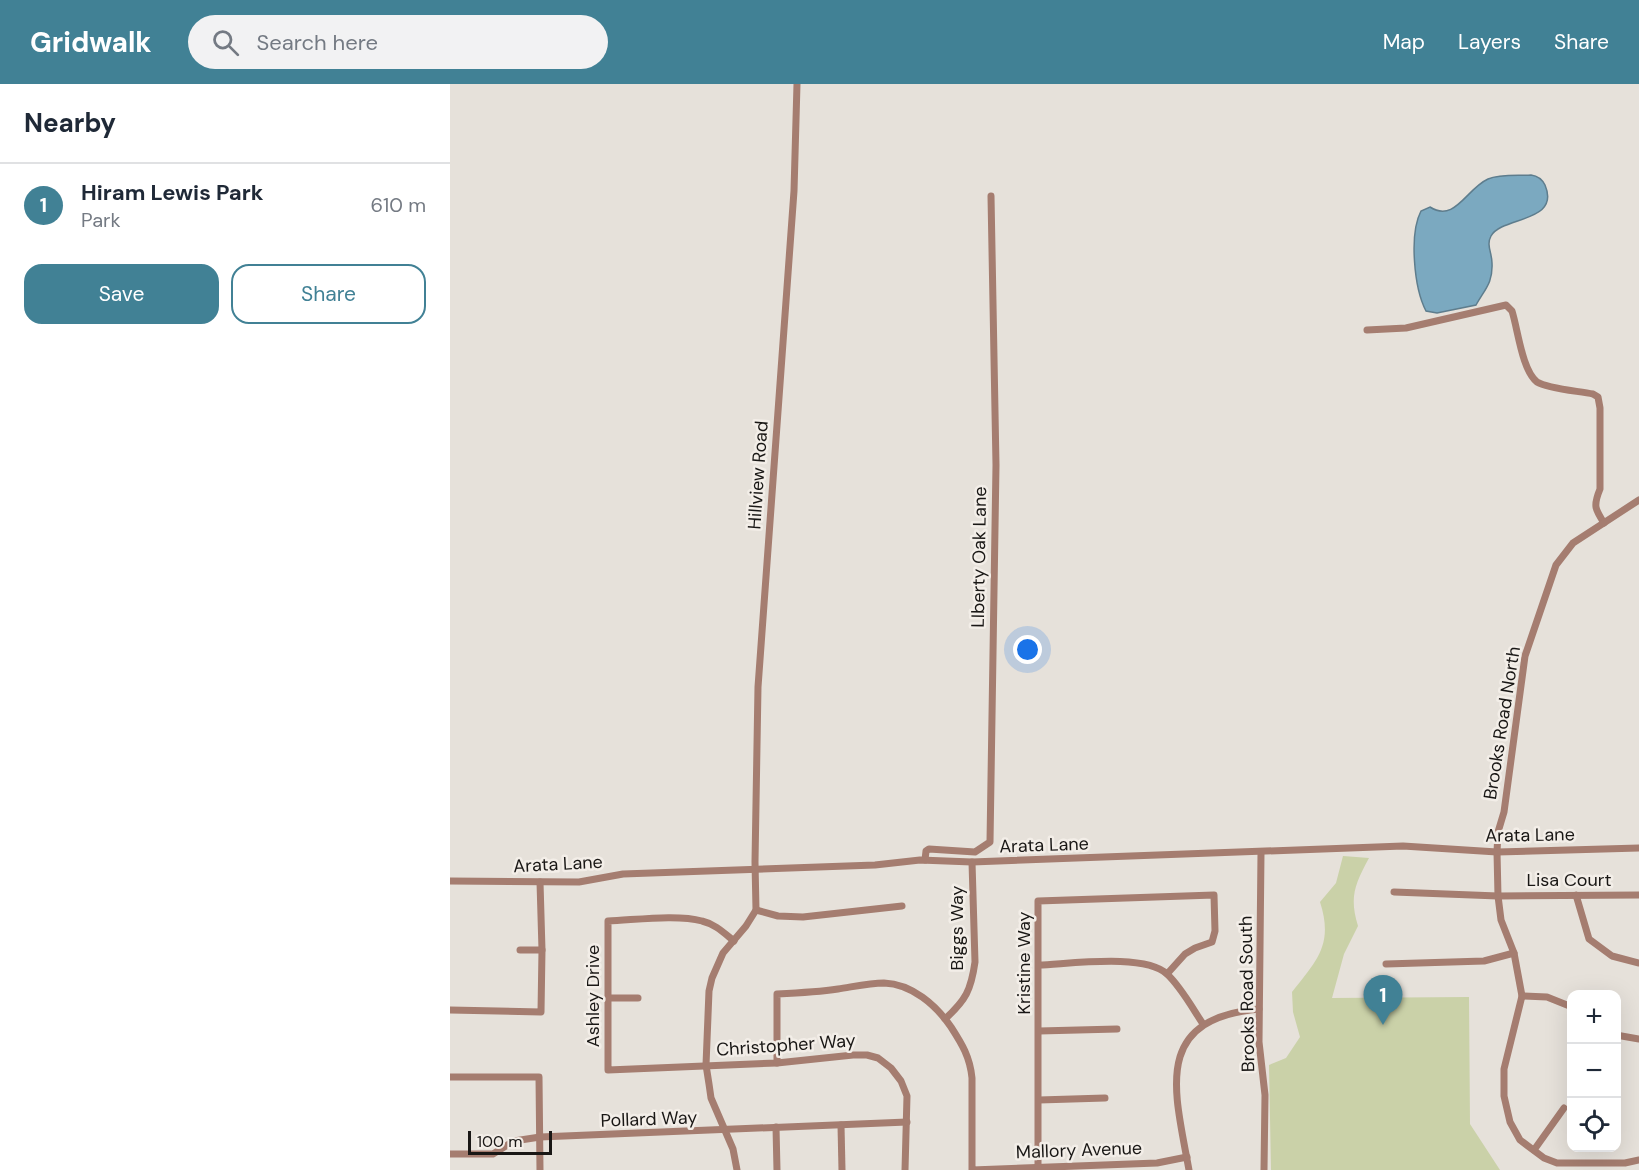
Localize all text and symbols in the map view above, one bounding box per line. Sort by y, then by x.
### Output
search box [188,15,608,69]
text: Gridwalk [30,24,152,61]
icon: search [209,26,242,59]
text: Search here [257,28,378,57]
text: Map [1383,28,1425,56]
text: Layers [1458,28,1521,56]
text: Share [1554,28,1609,56]
text: Nearby [24,106,116,140]
text: Hiram Lewis Park [81,178,263,207]
text: 1 [40,192,47,218]
text: 610 m [370,192,426,218]
text: Park [81,207,121,233]
button: Save [24,264,219,324]
button: Share [231,264,426,324]
street label: Hillview Road [742,420,774,530]
street label: LIberty Oak Lane [966,486,992,628]
your location [1013,635,1042,664]
street label: Brooks Road North [1478,645,1526,801]
street label: Arata Lane [1485,822,1575,848]
street label: Arata Lane [999,831,1089,859]
street label: Arata Lane [513,850,603,878]
street label: Lisa Court [1526,868,1612,892]
street label: Biggs Way [945,885,969,971]
street label: Kristine Way [1012,912,1036,1014]
street label: Brooks Road South [1234,916,1260,1072]
street label: Ashley Drive [581,945,605,1047]
pin: 1 [1364,976,1402,1025]
map controls [1567,990,1621,1152]
button: + [1567,990,1621,1044]
street label: Christopher Way [715,1028,857,1062]
button: − [1567,1044,1621,1098]
button: locate [1567,1098,1621,1152]
street label: Pollard Way [600,1105,698,1133]
scale bar [468,1128,552,1156]
text: 100 m [477,1131,522,1152]
street label: Mallory Avenue [1015,1136,1143,1164]

